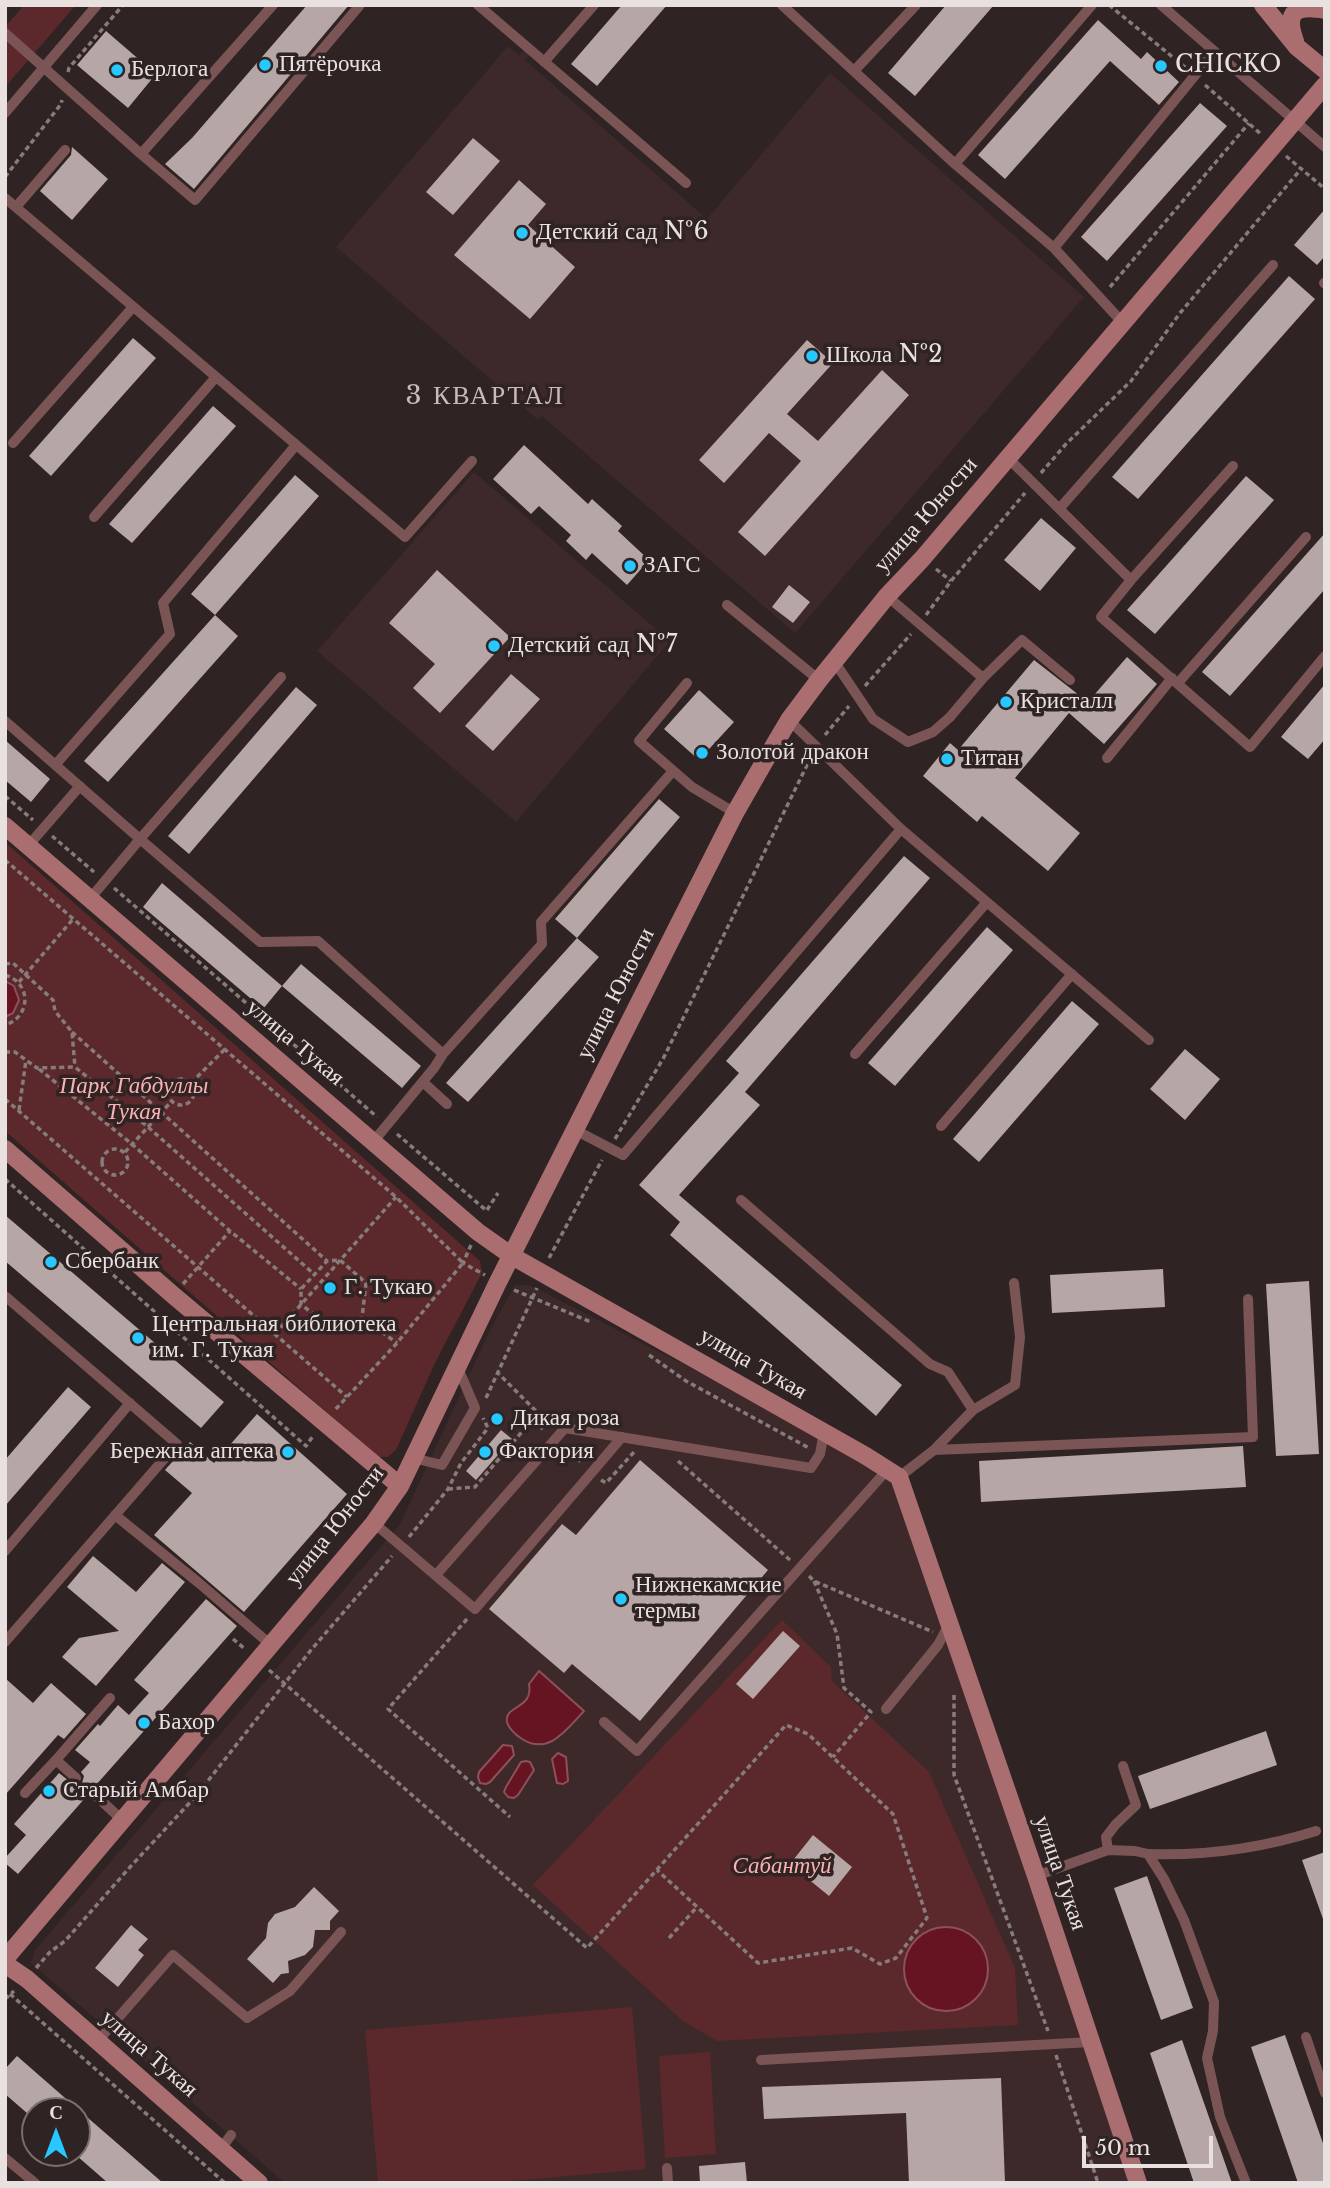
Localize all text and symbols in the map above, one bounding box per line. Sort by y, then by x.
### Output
place label: Пятёрочка [279,51,381,79]
place label: CHICKO [1175,52,1281,80]
place label: Берлога [131,56,208,84]
marker: Пятёрочка [257,57,273,73]
marker: CHICKO [1153,58,1169,74]
marker: Берлога [109,62,125,78]
place label: Детский сад №6 [536,219,708,247]
marker: Детский сад №6 [514,225,530,241]
place label: Школа №2 [826,342,942,370]
marker: Школа №2 [804,348,820,364]
district label: 3 КВАРТАЛ [407,381,563,413]
street label: улица Юности [868,452,984,578]
place label: ЗАГС [644,552,700,580]
marker: ЗАГС [622,558,638,574]
place label: Детский сад №7 [508,632,677,660]
marker: Детский сад №7 [486,638,502,654]
place label: Кристалл [1020,688,1113,716]
marker: Кристалл [998,694,1014,710]
place label: Золотой дракон [716,739,869,767]
marker: Золотой дракон [694,745,710,761]
place label: Титан [961,745,1020,773]
marker: Титан [939,751,955,767]
street label: улица Юности [571,924,661,1064]
street label: улица Тукая [240,994,350,1092]
park label: Парк Габдуллы Тукая [60,1073,208,1127]
place label: Сбербанк [65,1248,159,1276]
marker: Сбербанк [43,1254,59,1270]
place label: Г. Тукаю [344,1274,433,1302]
marker: Г. Тукаю [322,1280,338,1296]
place label: Центральная библиотека им. Г. Тукая [152,1311,396,1365]
street label: улица Тукая [694,1322,812,1406]
marker: Центральная библиотека им. Г. Тукая [130,1330,146,1346]
place label: Дикая роза [511,1405,620,1433]
marker: Дикая роза [489,1411,505,1427]
place label: Бережная аптека [110,1438,274,1466]
place label: Фактория [499,1438,594,1466]
marker: Бережная аптека [280,1444,296,1460]
marker: Фактория [477,1444,493,1460]
street label: улица Юности [280,1461,390,1591]
place label: Нижнекамские термы [635,1572,782,1626]
marker: Нижнекамские термы [613,1591,629,1607]
place label: Бахор [158,1709,215,1737]
marker: Бахор [136,1715,152,1731]
place label: Старый Амбар [63,1777,209,1805]
marker: Старый Амбар [41,1783,57,1799]
street label: улица Тукая [1028,1812,1092,1934]
park label: Сабантуй [732,1853,832,1881]
street label: улица Тукая [95,2004,203,2104]
north arrow [21,2097,91,2167]
text: С [49,2101,63,2124]
scale bar [1085,2122,1216,2166]
text: 50 m [1095,2135,1150,2161]

